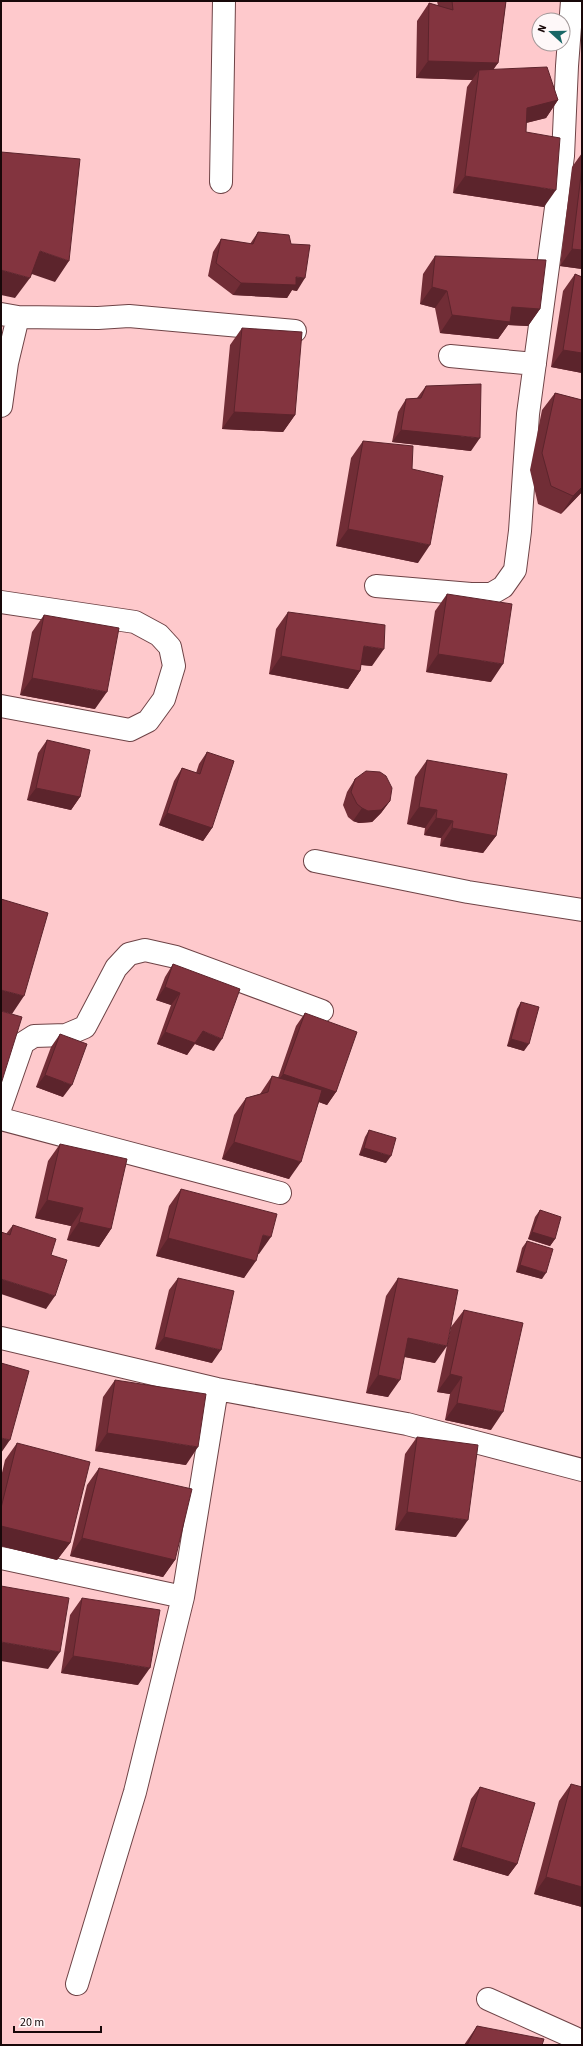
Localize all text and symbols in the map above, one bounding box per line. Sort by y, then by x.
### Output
north arrow [531,12,571,52]
text: N [534,22,550,35]
scale bar [14,2008,101,2034]
text: 20 m [20,2014,44,2031]

